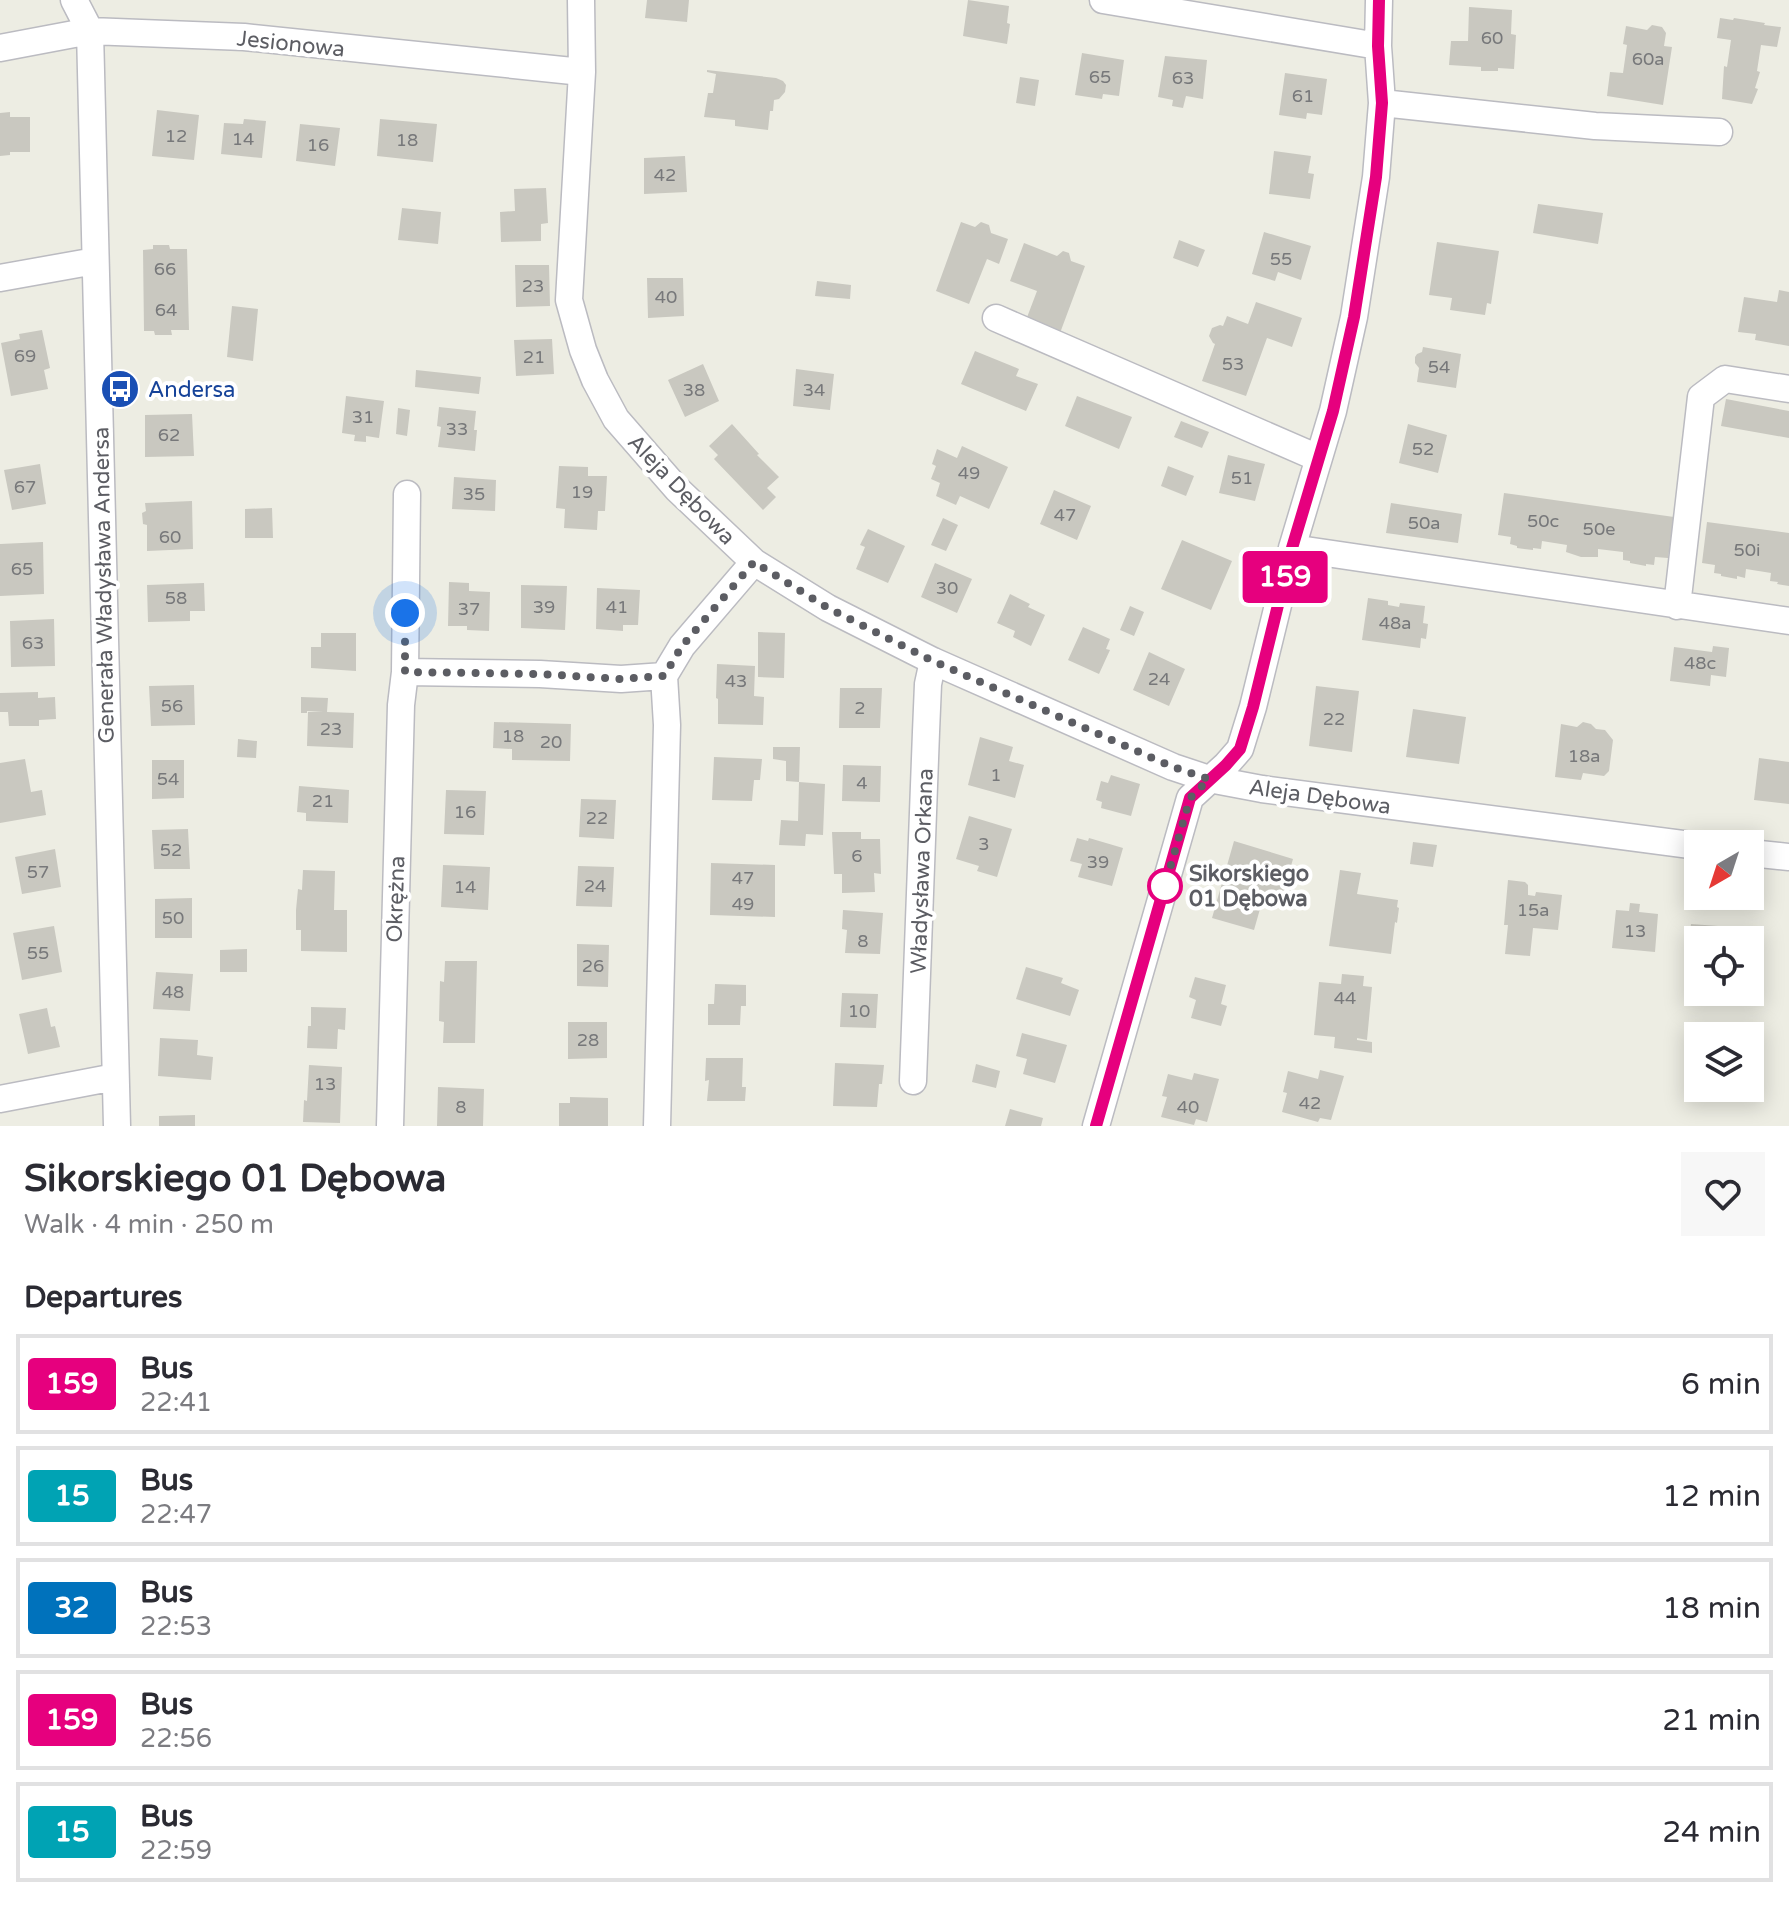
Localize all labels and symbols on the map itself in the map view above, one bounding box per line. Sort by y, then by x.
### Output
street label: Jesionowa [236,25,346,63]
house number: 60 [1481,27,1503,49]
house number: 60a [1632,48,1664,70]
house number: 65 [1089,66,1111,88]
house number: 63 [1172,67,1194,89]
house number: 61 [1292,85,1314,107]
house number: 12 [165,125,187,147]
house number: 14 [232,128,254,150]
house number: 18 [396,129,418,151]
house number: 16 [307,134,329,156]
house number: 42 [654,164,676,186]
house number: 55 [1270,248,1292,270]
house number: 66 [154,258,176,280]
house number: 23 [522,275,544,297]
house number: 40 [655,286,677,308]
house number: 64 [155,299,177,321]
house number: 69 [14,345,36,367]
house number: 21 [523,346,545,368]
house number: 53 [1222,353,1244,375]
house number: 54 [1428,356,1450,378]
bus stop icon: Andersa [99,368,141,410]
place label: Andersa [148,377,235,403]
house number: 38 [683,379,705,401]
house number: 34 [803,379,825,401]
house number: 31 [352,406,374,428]
house number: 33 [446,418,468,440]
house number: 62 [158,424,180,446]
street label: Generała Władysława Andersa [88,426,120,744]
street label: Aleja Dębowa [622,429,740,550]
house number: 52 [1412,438,1434,460]
house number: 49 [958,462,980,484]
house number: 51 [1231,467,1253,489]
house number: 67 [14,476,36,498]
house number: 19 [571,481,593,503]
house number: 35 [463,483,485,505]
house number: 47 [1054,504,1076,526]
house number: 50c [1527,510,1559,532]
house number: 50a [1408,512,1440,534]
house number: 50e [1583,518,1615,540]
house number: 60 [159,526,181,548]
house number: 50i [1733,539,1761,561]
line badge: 159 [1239,551,1331,603]
house number: 65 [11,558,33,580]
house number: 30 [936,577,958,599]
house number: 58 [165,587,187,609]
your location [385,593,425,633]
house number: 39 [533,596,555,618]
house number: 41 [606,596,628,618]
house number: 37 [458,598,480,620]
house number: 48a [1379,612,1411,634]
house number: 63 [22,632,44,654]
house number: 48c [1684,652,1716,674]
house number: 24 [1148,668,1170,690]
house number: 43 [725,670,747,692]
house number: 56 [161,695,183,717]
house number: 2 [854,697,866,719]
house number: 22 [1323,708,1345,730]
house number: 23 [320,718,342,740]
house number: 18 [502,725,524,747]
house number: 20 [540,731,562,753]
house number: 18a [1568,745,1600,767]
house number: 1 [990,764,1002,786]
house number: 54 [157,768,179,790]
street label: Władysława Orkana [905,768,939,974]
house number: 4 [856,772,868,794]
street label: Aleja Dębowa [1247,774,1393,820]
house number: 21 [312,790,334,812]
house number: 16 [454,801,476,823]
house number: 22 [586,807,608,829]
north arrow [1684,830,1764,910]
house number: 3 [978,833,990,855]
house number: 52 [160,839,182,861]
house number: 6 [851,845,863,867]
house number: 39 [1087,851,1109,873]
street label: Okrężna [381,855,411,943]
house number: 57 [27,861,49,883]
place label: Sikorskiego 01 Dębowa [1189,861,1309,912]
house number: 47 [732,867,754,889]
marker: Sikorskiego 01 Dębowa [1148,869,1182,903]
house number: 24 [584,875,606,897]
house number: 14 [454,876,476,898]
house number: 49 [732,893,754,915]
house number: 15a [1517,899,1549,921]
house number: 50 [162,907,184,929]
house number: 13 [1624,920,1646,942]
house number: 8 [857,930,869,952]
house number: 55 [27,942,49,964]
house number: 26 [582,955,604,977]
house number: 48 [162,981,184,1003]
house number: 44 [1334,987,1356,1009]
house number: 10 [848,1000,870,1022]
house number: 28 [577,1029,599,1051]
house number: 13 [314,1073,336,1095]
house number: 42 [1299,1092,1321,1114]
house number: 8 [455,1096,467,1118]
house number: 40 [1177,1096,1199,1118]

